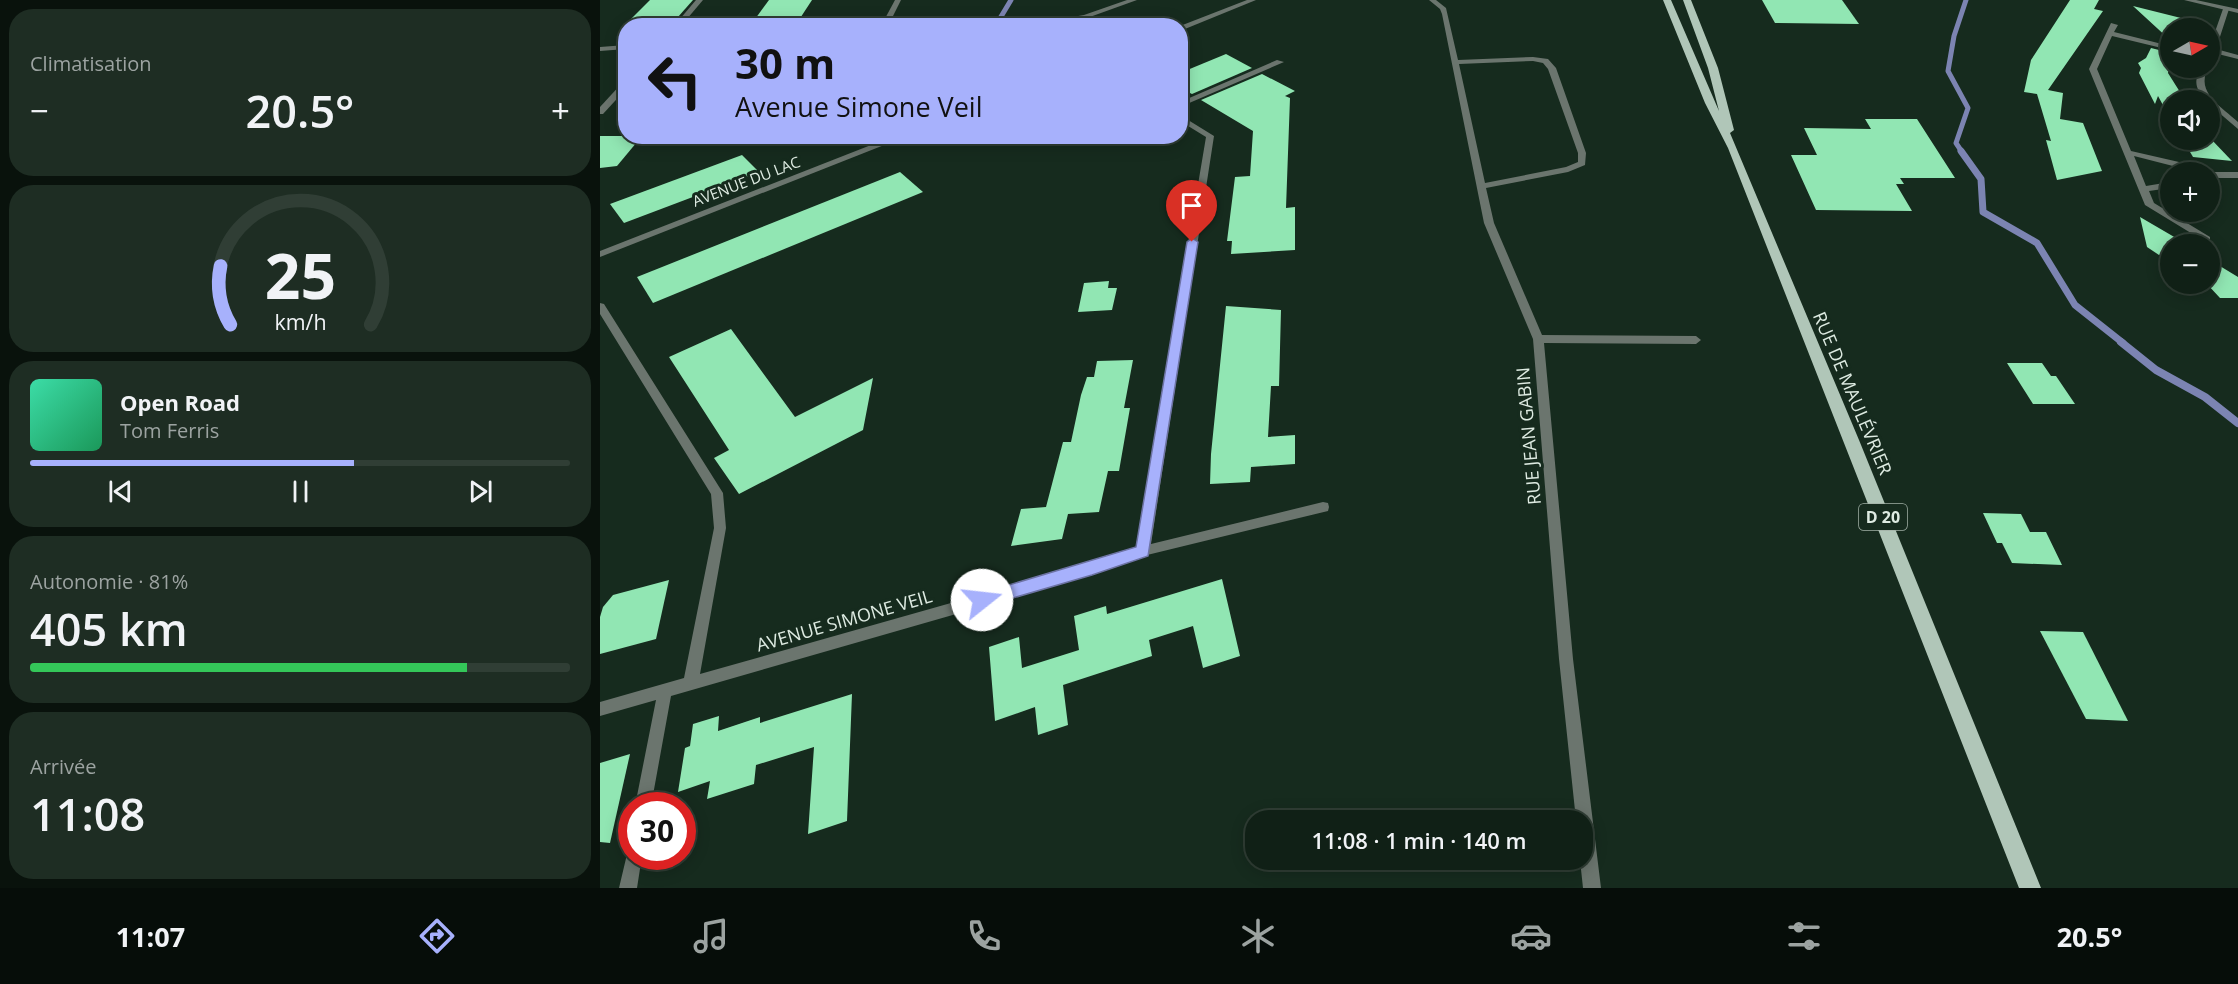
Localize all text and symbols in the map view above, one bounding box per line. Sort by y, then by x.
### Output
north arrow [2160,18,2220,78]
map controls [2160,18,2220,294]
text: 30 m [735,34,835,91]
icon: left [636,42,714,120]
text: Climatisation [30,50,152,77]
text: 20.5° [246,80,354,141]
text: − [30,88,49,133]
text: + [551,88,570,133]
text: Avenue Simone Veil [735,88,983,125]
button: sound [2160,90,2220,150]
street label: AVENUE DU LAC [689,151,803,211]
button: + [2160,162,2220,222]
pin [1166,180,1217,242]
icon: arrive [1175,189,1208,222]
text: 25 [264,232,336,317]
button: − [2160,234,2220,294]
text: km/h [274,308,326,337]
street label: RUE DE MAULÉVRIER [1808,308,1898,478]
street label: RUE JEAN GABIN [1510,366,1546,506]
text: Open Road [120,387,240,417]
text: Tom Ferris [120,417,219,444]
icon: previous [104,475,137,508]
icon: pause [284,475,317,508]
icon: next [464,475,497,508]
road number: D 20 [1859,504,1907,530]
text: Autonomie · 81% [30,568,188,595]
position arrow [950,568,1014,632]
street label: AVENUE SIMONE VEIL [753,583,935,657]
text: 405 km [30,598,188,659]
text: Arrivée [30,753,97,780]
text: 11:08 [30,783,145,844]
speed limit sign: 30 [618,792,696,870]
text: 11:08 · 1 min · 140 m [1311,825,1527,855]
icon: directions [416,915,458,957]
icon: music [690,915,732,957]
icon: phone [963,915,1005,957]
icon: climate [1237,915,1279,957]
icon: car [1510,915,1552,957]
icon: filters [1783,915,1825,957]
text: 11:07 [116,918,185,955]
text: 20.5° [2057,918,2122,955]

